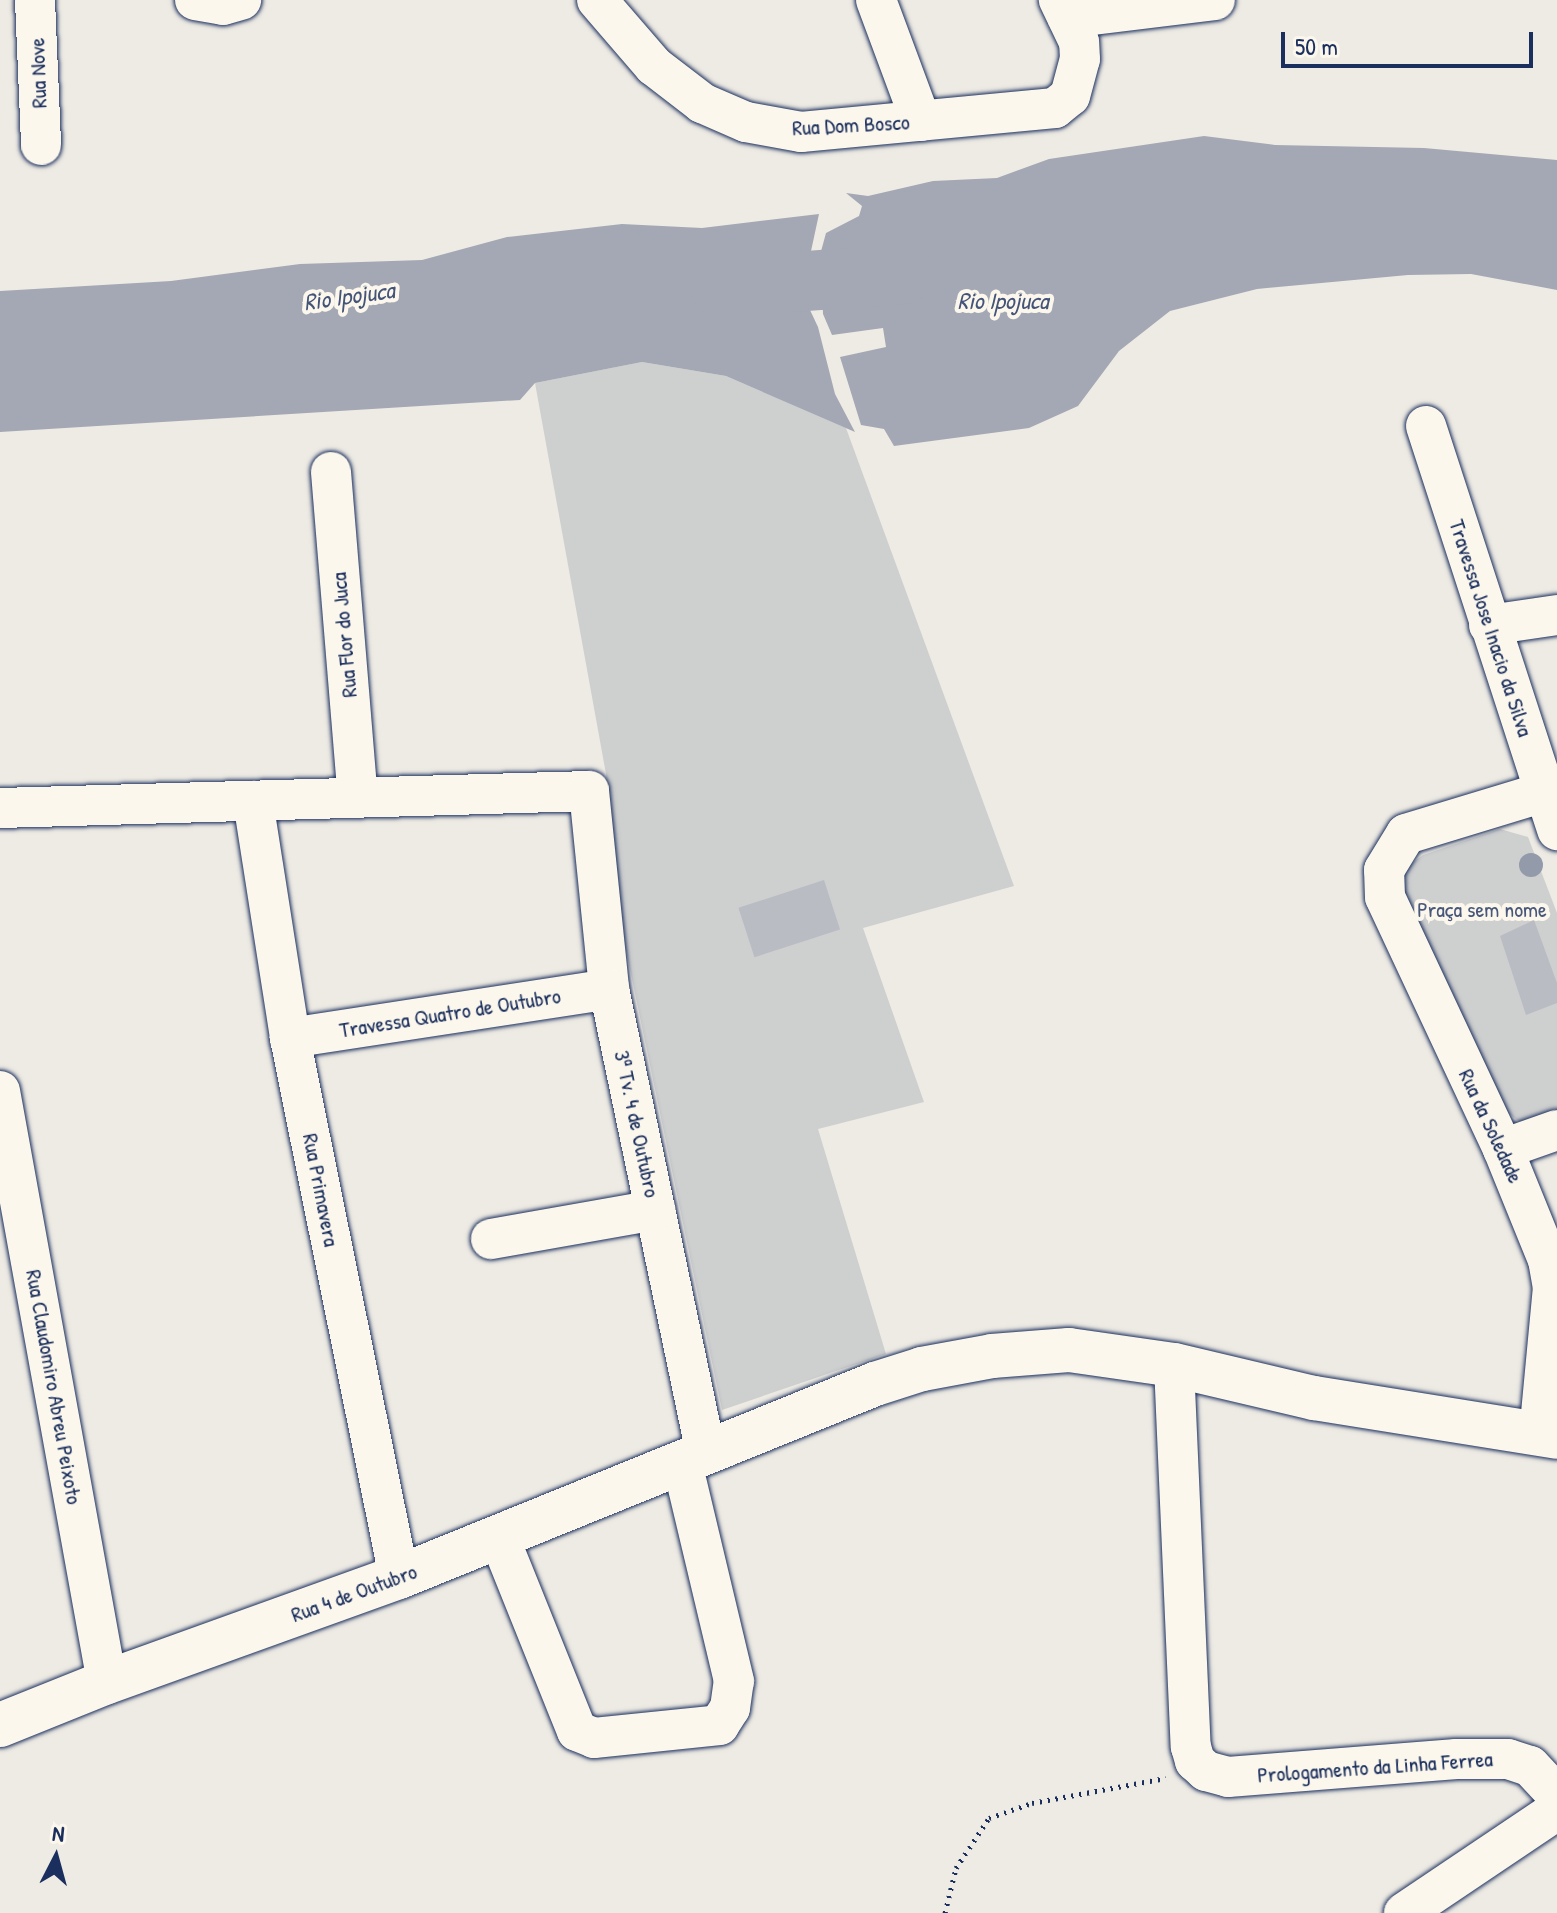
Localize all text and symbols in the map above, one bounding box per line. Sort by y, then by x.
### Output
scale bar [1285,16,1537,66]
text: 50 m [1295,30,1338,62]
street label: Rua Nove [24,37,52,109]
street label: Rua Dom Bosco [792,109,910,141]
water label: Rio Ipojuca [302,275,396,317]
water label: Rio Ipojuca [957,287,1049,315]
street label: Travessa Jose Inacio da Silva [1443,516,1539,740]
street label: Rua Flor do Juca [325,571,363,699]
park label: Praça sem nome [1417,897,1547,923]
street label: Travessa Quatro de Outubro [338,982,562,1044]
street label: 3ª Tv. 4 de Outubro [609,1048,665,1200]
street label: Rua da Soledade [1453,1065,1529,1187]
street label: Rua Primavera [297,1131,345,1249]
street label: Rua Claudomiro Abreu Peixoto [20,1268,88,1506]
street label: Rua 4 de Outubro [287,1558,421,1628]
street label: Prologamento da Linha Ferrea [1256,1746,1494,1788]
north arrow [16,1817,96,1897]
text: N [51,1818,66,1849]

